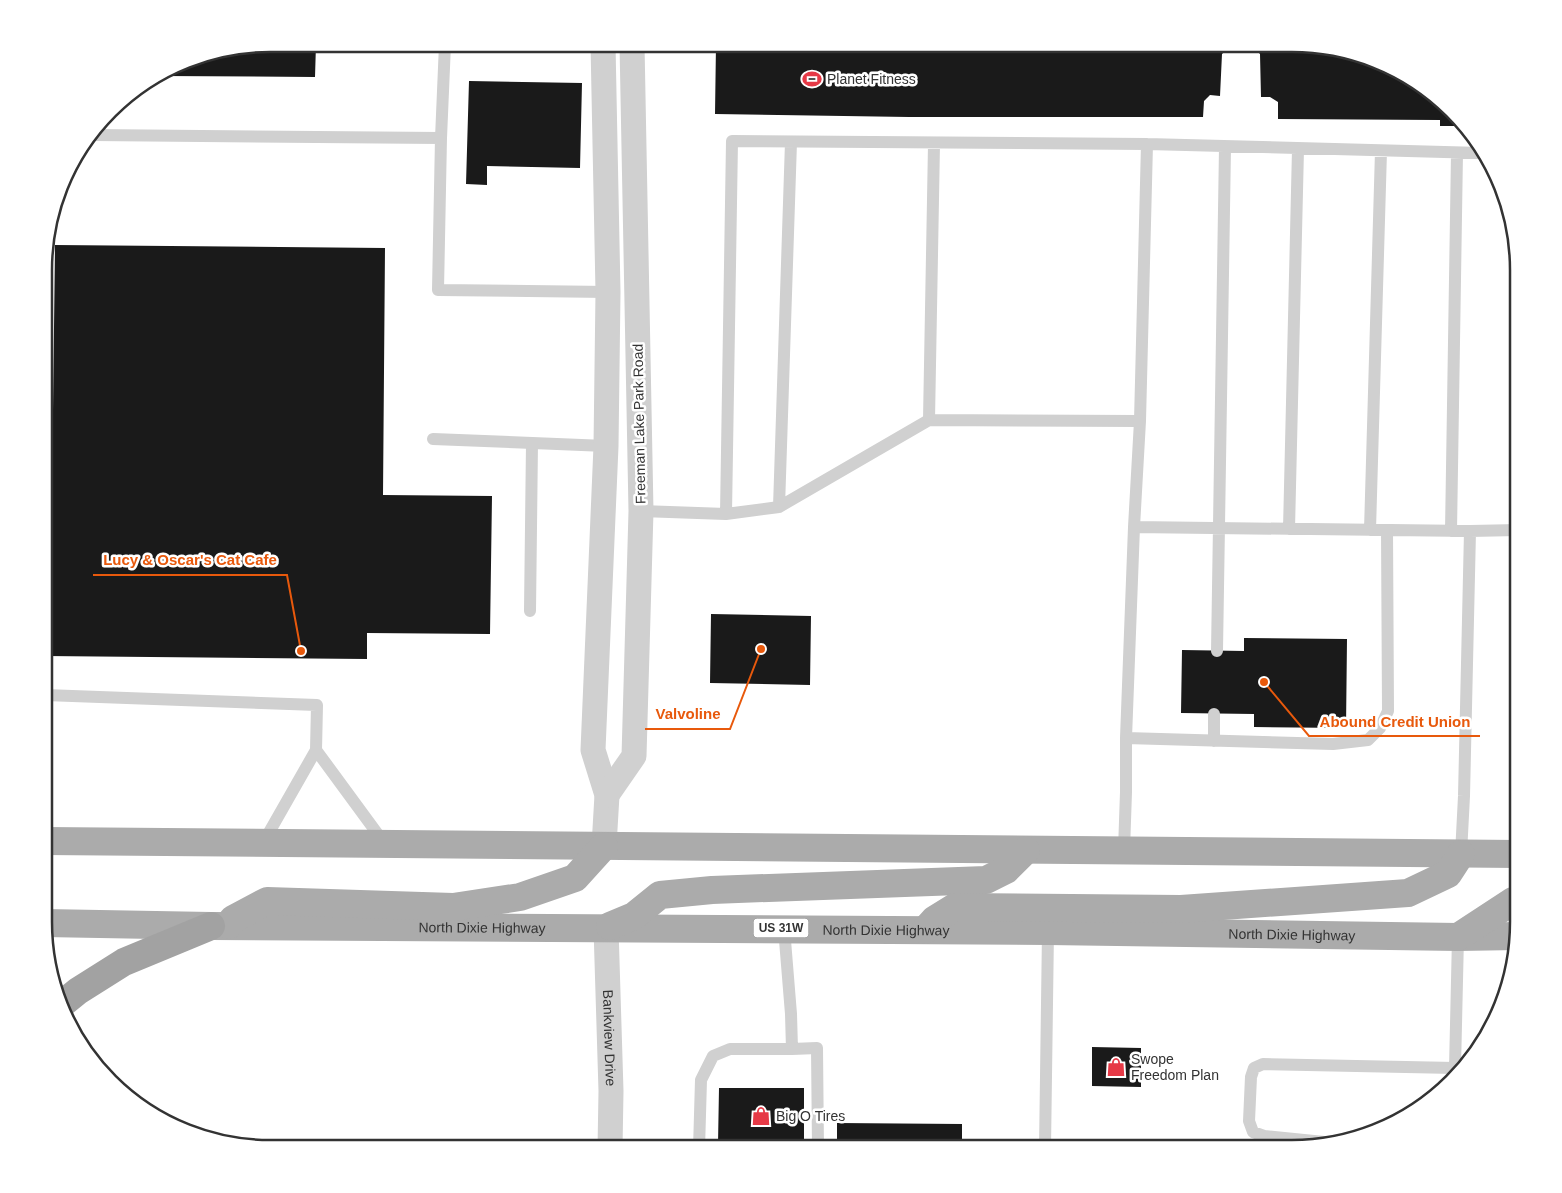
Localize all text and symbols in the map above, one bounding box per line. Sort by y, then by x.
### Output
sports icon: Planet Fitness [801,68,823,90]
place label: Planet Fitness [827,71,916,87]
street label: Freeman Lake Park Road [630,344,648,504]
callout: Lucy & Oscar's Cat Cafe [93,545,287,575]
text: Lucy & Oscar's Cat Cafe [103,551,277,568]
callout: Valvoline [645,699,730,729]
text: Valvoline [655,705,721,722]
callout: Abound Credit Union [1309,706,1480,736]
text: Abound Credit Union [1320,713,1470,730]
road number: US 31W [754,918,808,938]
street label: North Dixie Highway [418,919,546,936]
street label: North Dixie Highway [822,922,950,938]
street label: North Dixie Highway [1228,926,1356,943]
street label: Bankview Drive [600,989,619,1087]
place label: Swope Freedom Plan [1131,1051,1219,1083]
shop icon: Swope Freedom Plan [1105,1056,1127,1078]
shop icon: Big O Tires [750,1105,772,1127]
place label: Big O Tires [776,1108,845,1124]

